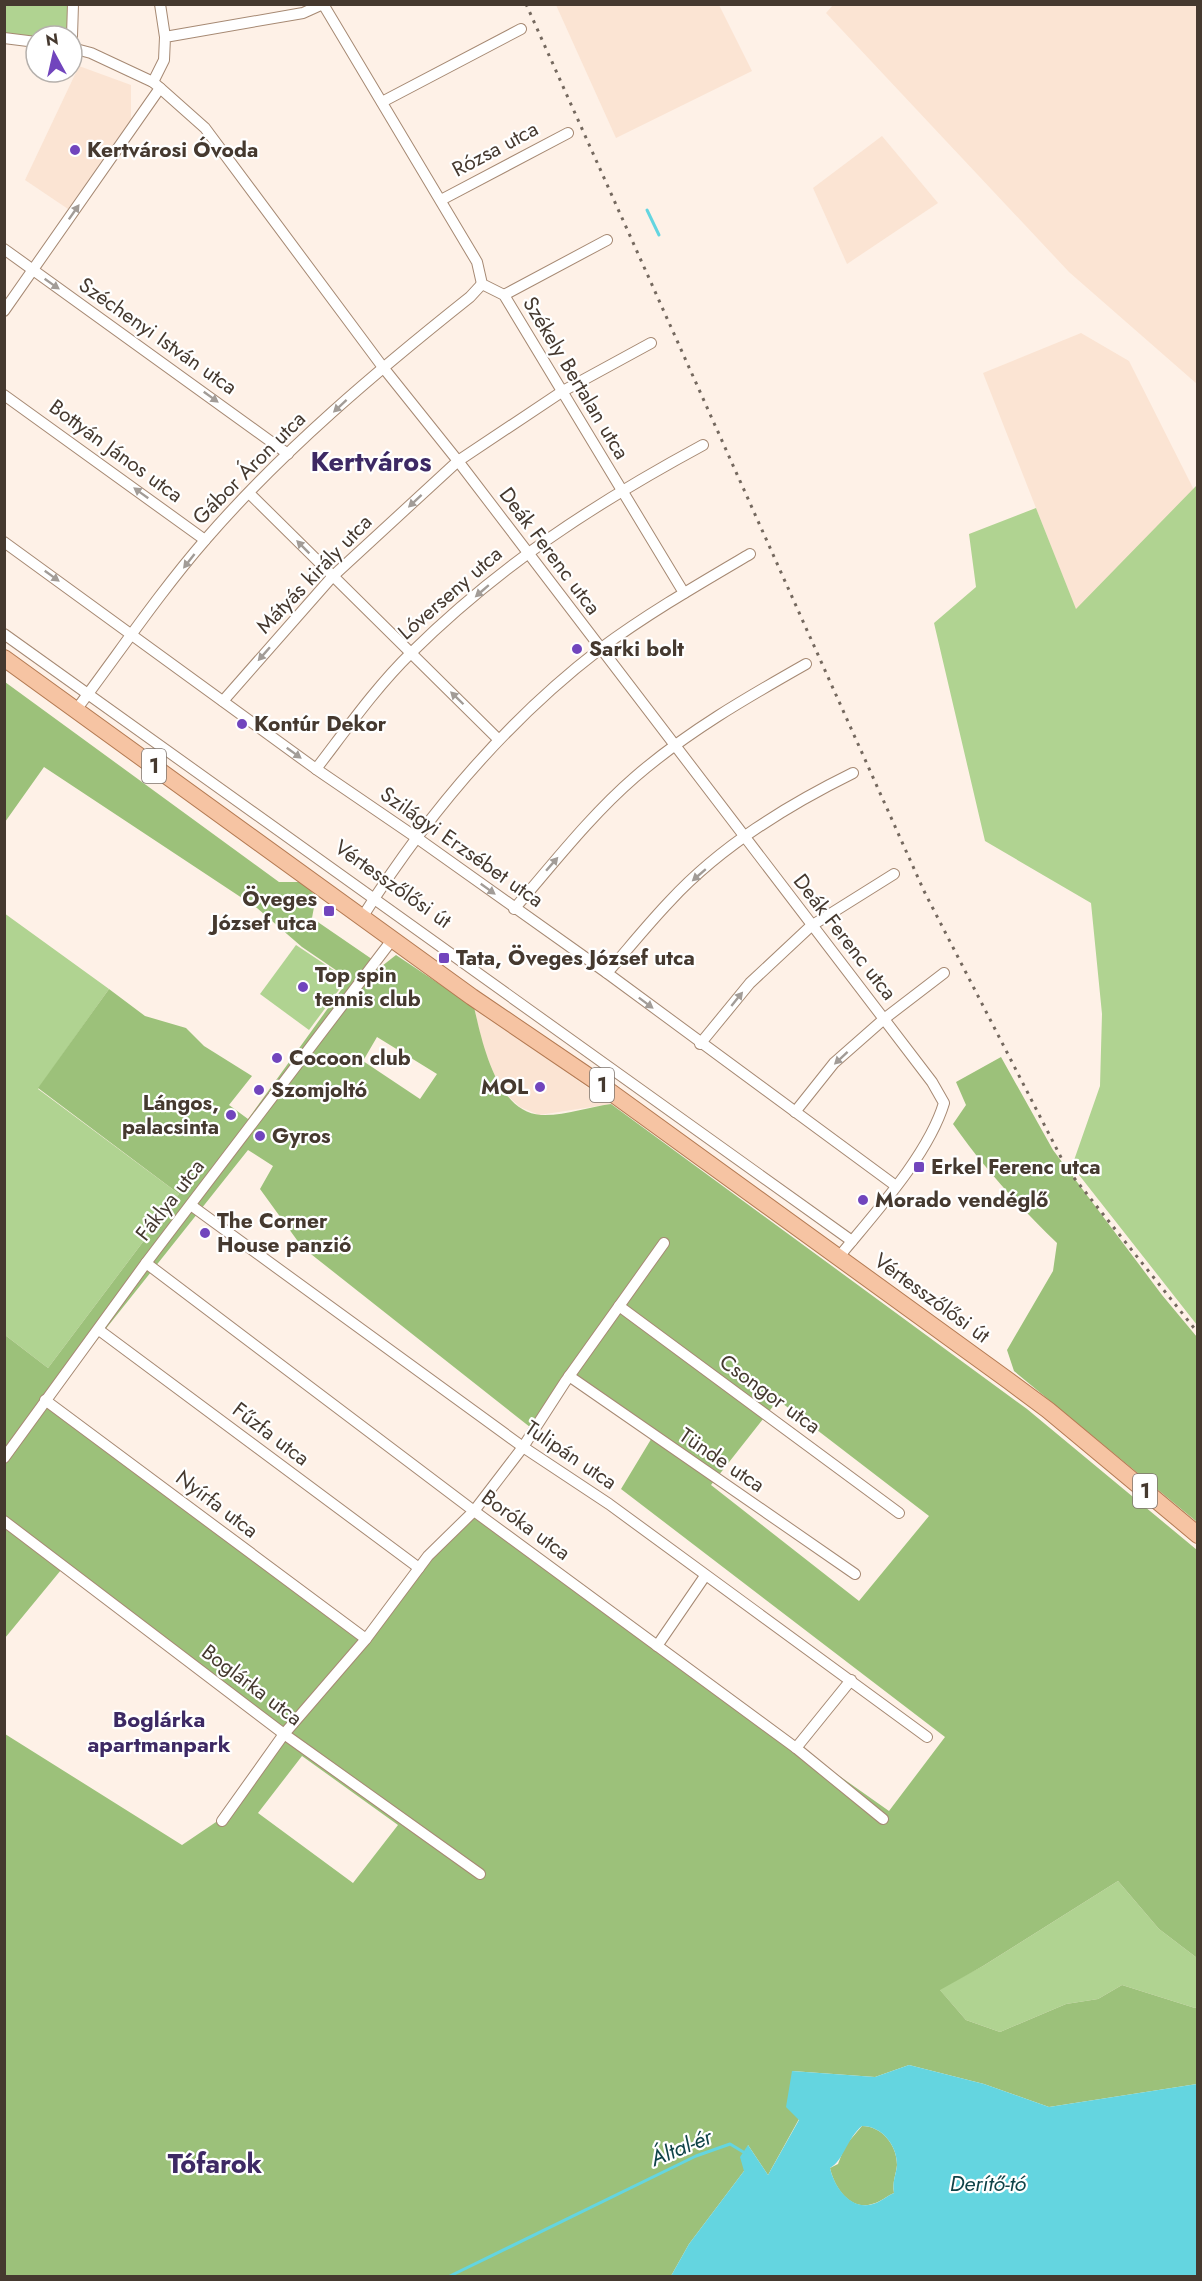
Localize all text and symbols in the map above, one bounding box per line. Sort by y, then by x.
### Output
north arrow [24,24,84,84]
text: N [44,27,60,52]
street label: Rózsa utca [447,114,543,184]
place label: Kertvárosi Óvoda [87,135,258,165]
marker: Kertvárosi Óvoda [68,143,82,157]
one-way arrow [68,204,80,220]
street label: Széchenyi István utca [73,270,243,402]
one-way arrow [43,278,59,290]
street label: Székely Bertalan utca [515,291,637,465]
one-way arrow [202,391,218,403]
street label: Bottyán János utca [43,392,189,510]
one-way arrow [332,399,347,413]
street label: Gábor Áron utca [186,405,312,531]
district label: Kertváros [310,442,432,481]
street label: Deák Ferenc utca [492,481,608,621]
one-way arrow [133,487,149,499]
one-way arrow [408,494,423,507]
street label: Mátyás király utca [249,508,379,640]
street label: Lóverseny utca [391,539,509,647]
one-way arrow [296,540,310,554]
one-way arrow [184,553,196,568]
one-way arrow [43,570,59,582]
one-way arrow [475,584,490,597]
place label: Sarki bolt [589,634,684,664]
marker: Sarki bolt [570,642,584,656]
one-way arrow [257,647,271,662]
one-way arrow [450,692,464,706]
place label: Kontúr Dekor [254,709,387,739]
marker: Kontúr Dekor [235,717,249,731]
one-way arrow [286,747,302,759]
road number: 1 [142,749,166,783]
street label: Szilágyi Erzsébet utca [374,779,550,915]
street label: Vértesszőlősi út [328,833,458,935]
one-way arrow [545,857,558,872]
one-way arrow [692,868,707,881]
street label: Deák Ferenc utca [786,868,904,1006]
one-way arrow [480,883,495,895]
place label: Öveges József utca [207,884,317,938]
marker: Öveges József utca [322,904,336,918]
place label: Tata, Öveges József utca [456,943,695,973]
marker: Tata, Öveges József utca [437,951,451,965]
place label: Top spin tennis club [315,960,421,1014]
marker: Top spin tennis club [296,980,310,994]
one-way arrow [730,992,743,1007]
one-way arrow [638,997,654,1010]
place label: Cocoon club [289,1043,411,1073]
marker: Cocoon club [270,1051,284,1065]
one-way arrow [833,1051,848,1065]
road number: 1 [590,1068,614,1102]
place label: MOL [481,1072,528,1102]
place label: Szomjoltó [271,1075,367,1105]
marker: MOL [533,1080,547,1094]
marker: Szomjoltó [252,1083,266,1097]
place label: Lángos, palacsinta [122,1088,219,1142]
marker: Lángos, palacsinta [224,1108,238,1122]
place label: Gyros [272,1121,331,1151]
marker: Gyros [253,1129,267,1143]
place label: Erkel Ferenc utca [931,1152,1101,1182]
street label: Fáklya utca [128,1153,212,1247]
marker: Erkel Ferenc utca [912,1160,926,1174]
place label: Morado vendéglő [875,1185,1048,1215]
marker: Morado vendéglő [856,1193,870,1207]
place label: The Corner House panzió [217,1206,351,1260]
marker: The Corner House panzió [198,1226,212,1240]
street label: Vértesszőlősi út [868,1246,996,1350]
street label: Csongor utca [713,1347,827,1441]
street label: Fűzfa utca [226,1395,316,1473]
street label: Tulipán utca [519,1413,623,1497]
street label: Tünde utca [673,1420,771,1500]
street label: Nyírfa utca [169,1463,265,1545]
road number: 1 [1133,1474,1157,1508]
street label: Boróka utca [475,1482,577,1568]
street label: Boglárka utca [195,1637,309,1733]
district label: Boglárka apartmanpark [87,1703,231,1760]
water label: Által-ér [644,2120,718,2174]
district label: Tófarok [168,2144,263,2183]
water label: Derítő-tó [950,2167,1027,2199]

